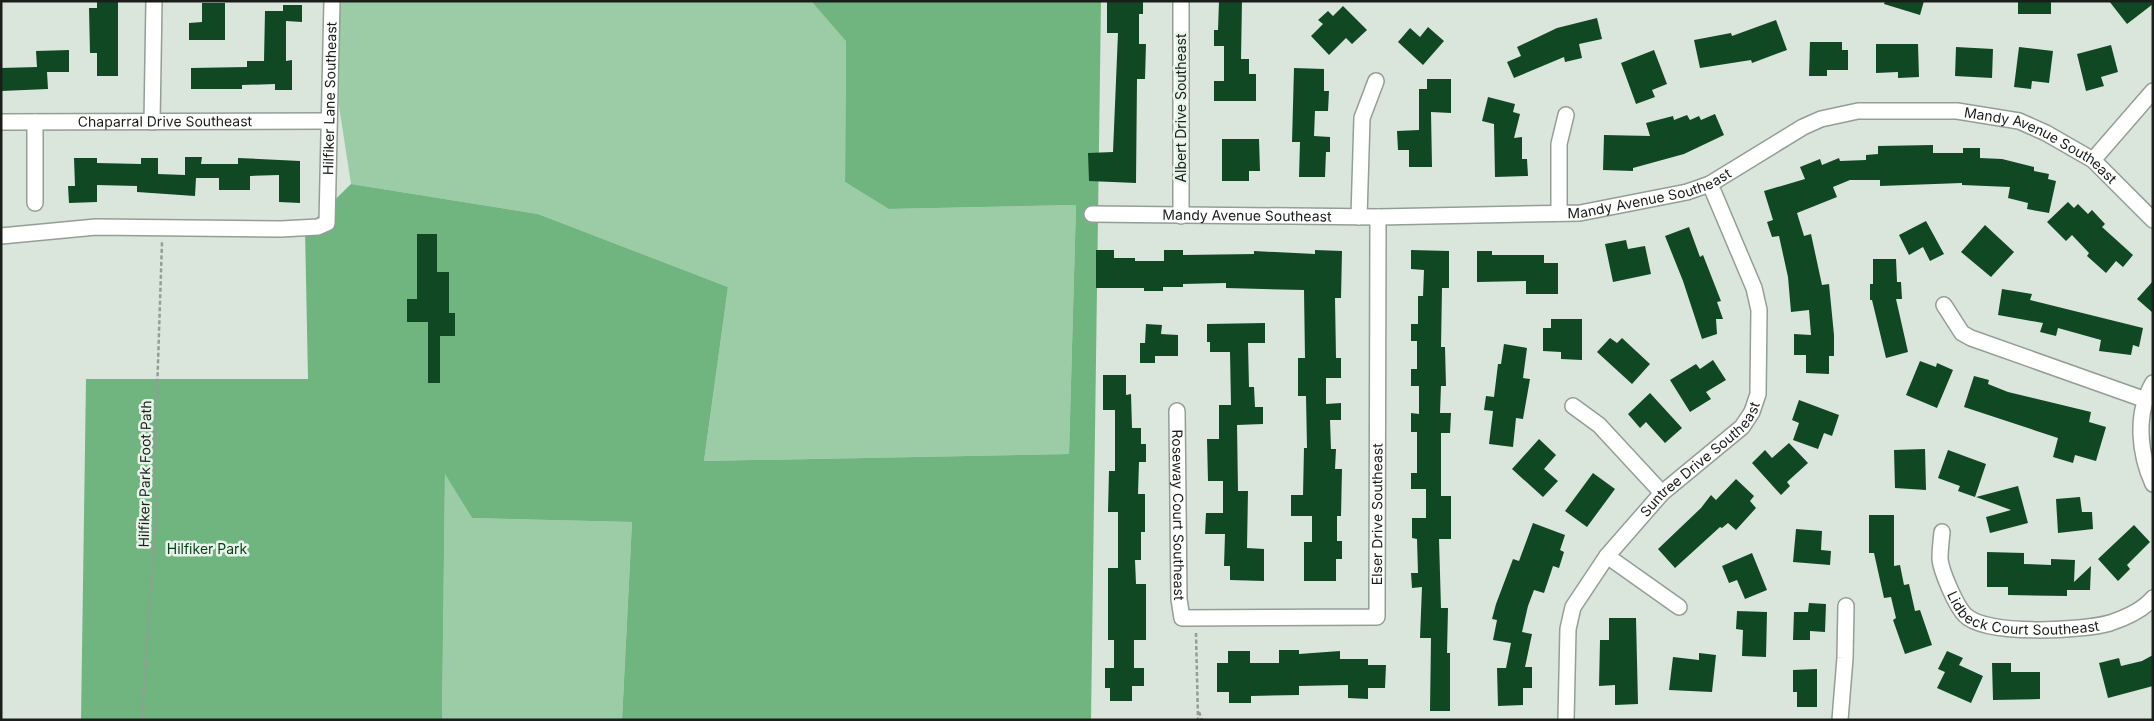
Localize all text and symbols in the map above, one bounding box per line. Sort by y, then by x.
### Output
street label: Hilfiker Lane Southeast [319,21,340,175]
street label: Albert Drive Southeast [1172,33,1189,183]
street label: Mandy Avenue Southeast [1963,103,2121,187]
street label: Chaparral Drive Southeast [78,112,253,130]
street label: Mandy Avenue Southeast [1567,164,1734,221]
street label: Mandy Avenue Southeast [1162,206,1332,225]
street label: Suntree Drive Southeast [1636,399,1763,520]
street label: Hilfiker Park Foot Path [135,400,154,548]
street label: Roseway Court Southeast [1169,429,1188,601]
street label: Elser Drive Southeast [1368,443,1385,585]
park label: Hilfiker Park [167,540,248,557]
street label: Lidbeck Court Southeast [1944,588,2101,638]

